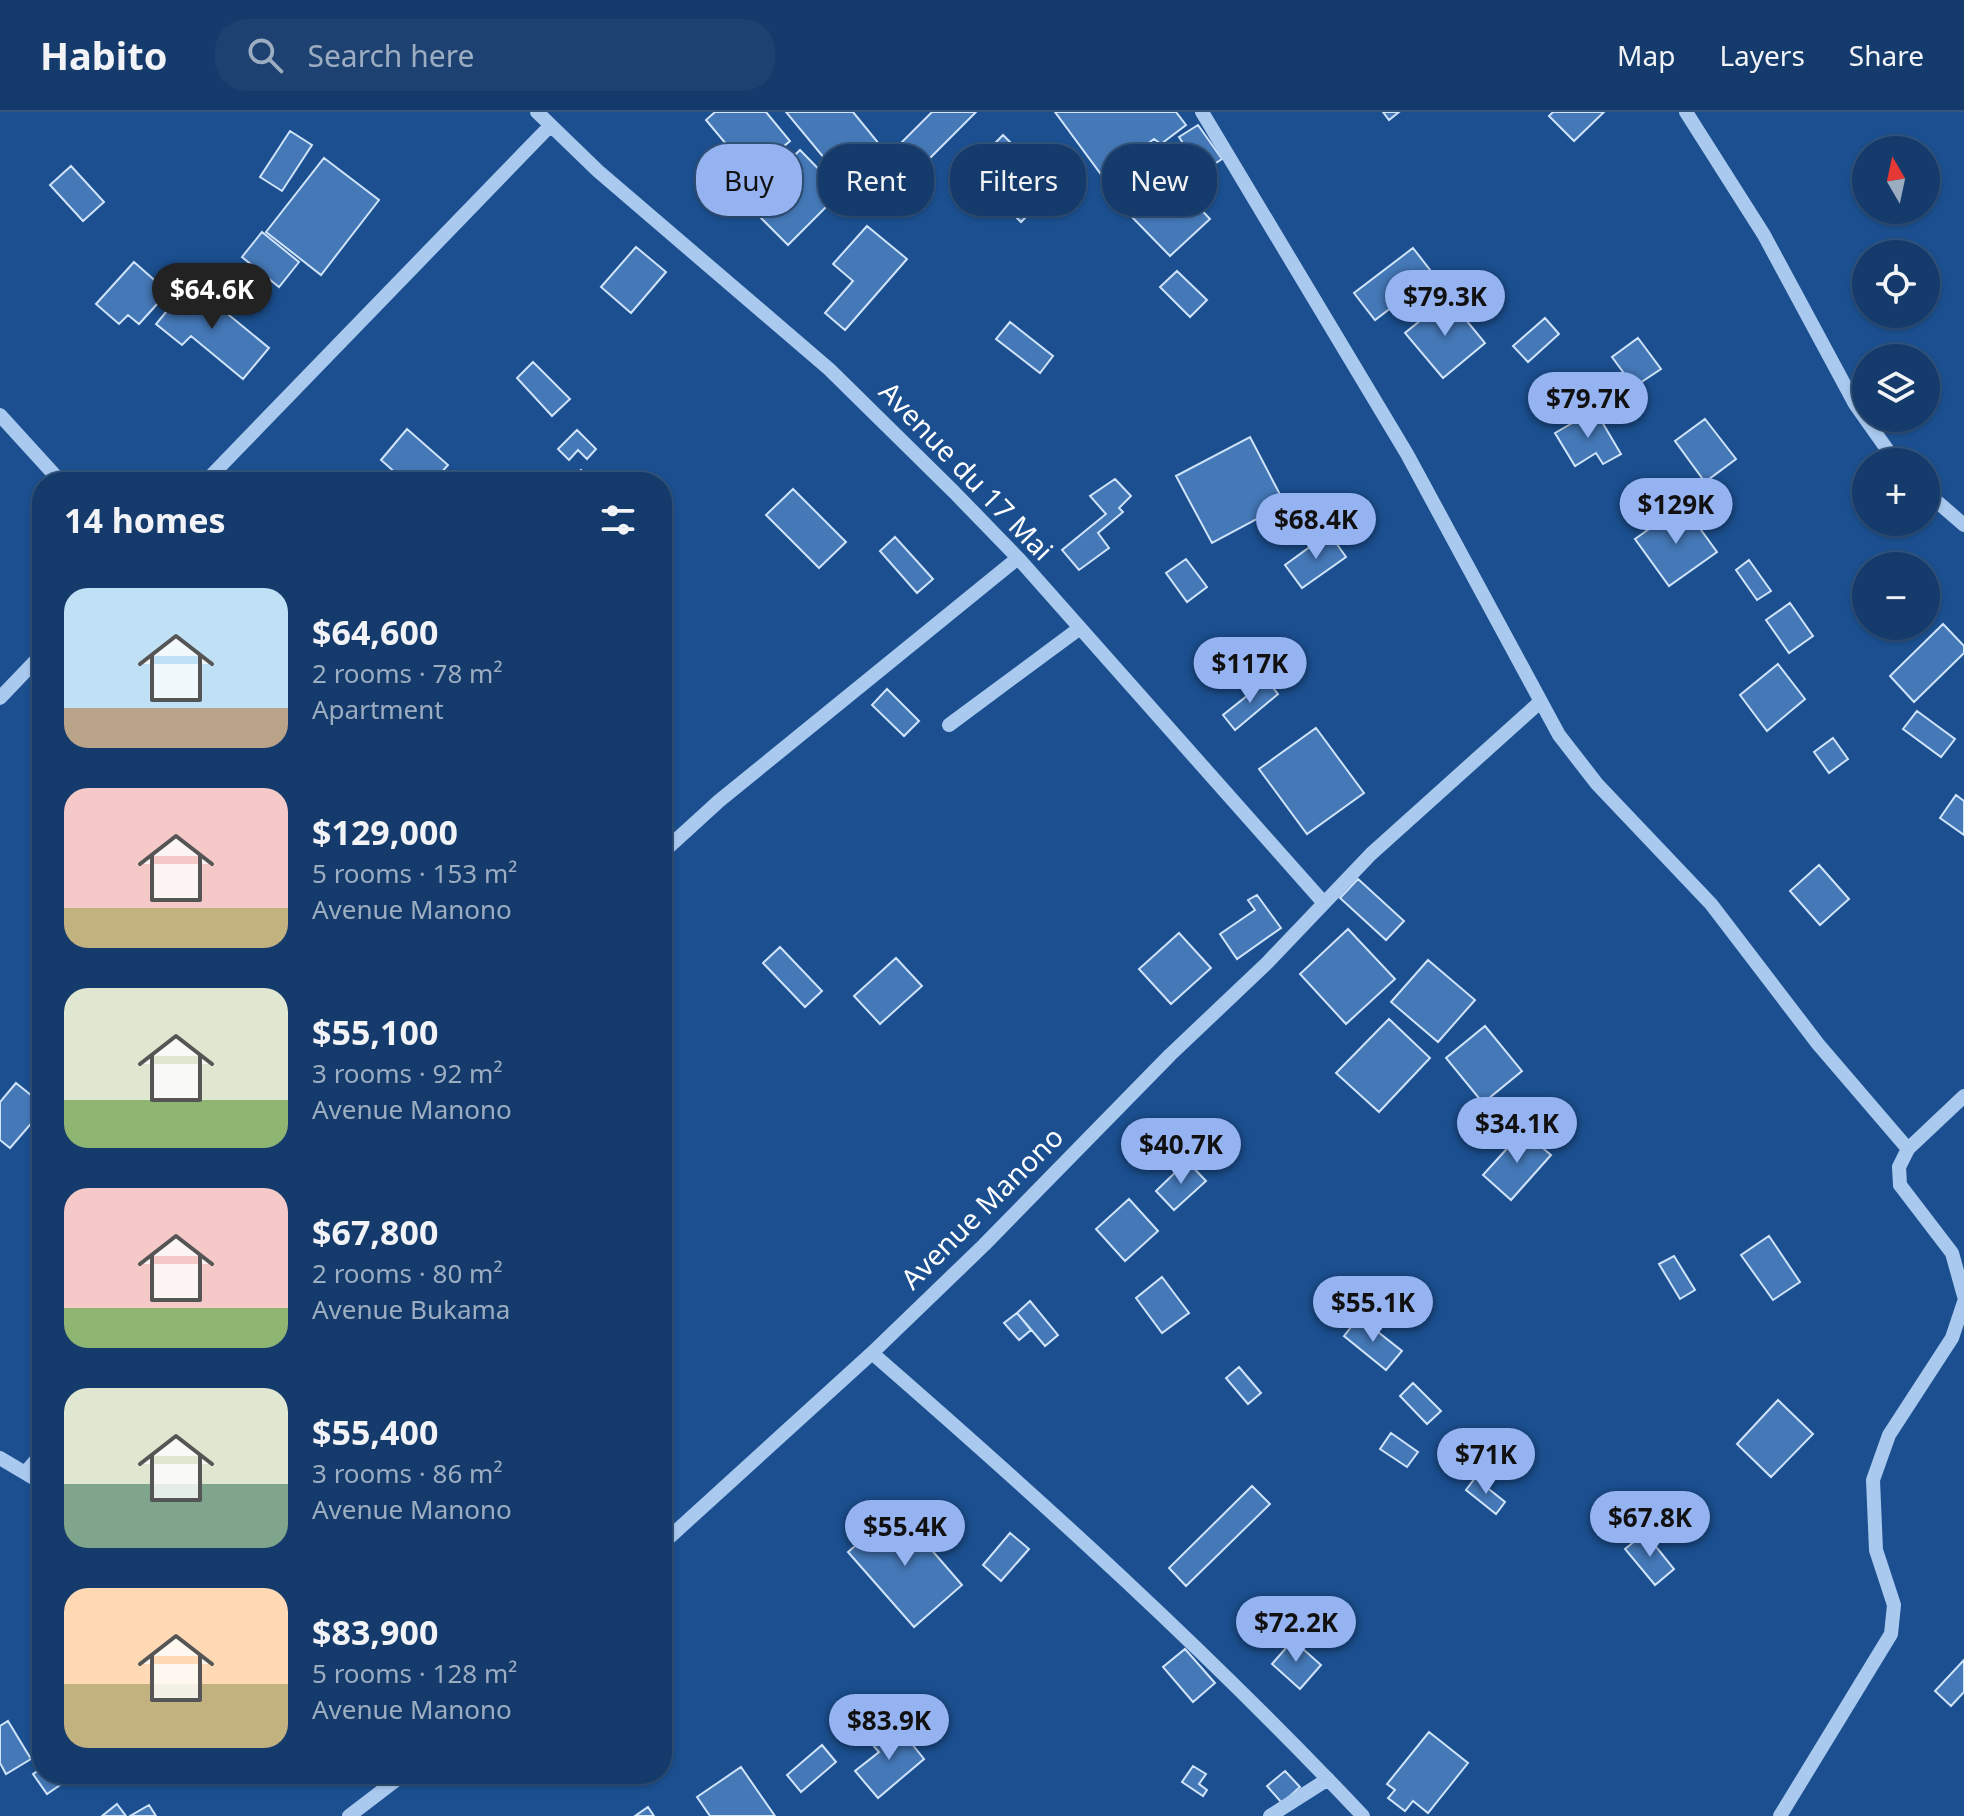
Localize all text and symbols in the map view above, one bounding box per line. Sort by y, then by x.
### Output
search box [215,19,775,91]
text: Habito [40,29,167,81]
icon: search [243,33,287,77]
text: Search here [307,35,474,76]
text: Map [1617,36,1675,74]
text: Layers [1719,36,1805,74]
text: Share [1849,36,1924,74]
north arrow [1852,136,1940,224]
map controls [1852,136,1940,640]
chip: Buy [696,144,802,216]
chip: Rent [818,144,934,216]
chip: Filters [950,144,1086,216]
chip: New [1102,144,1217,216]
button: locate [1852,240,1940,328]
pin: $64.6K [147,263,277,331]
pin: $79.3K [1380,270,1510,338]
text: $64.6K [170,271,254,307]
text: $79.3K [1403,278,1487,314]
button: layers [1852,344,1940,432]
pin: $79.7K [1523,372,1653,440]
street label: Avenue du 17 Mai [871,373,1062,568]
text: $79.7K [1546,380,1630,416]
button: + [1852,448,1940,536]
pin: $129K [1620,478,1732,546]
text: $129K [1638,486,1714,522]
pin: $68.4K [1251,493,1381,561]
text: 14 homes [64,497,226,543]
icon: filters [596,498,640,542]
text: $68.4K [1274,501,1358,537]
button: − [1852,552,1940,640]
text: $64,600 [312,609,438,655]
icon: home [128,620,224,716]
pin: $117K [1194,637,1306,705]
text: $117K [1212,645,1288,681]
text: 2 rooms · 78 m² [312,655,502,691]
text: Apartment [312,691,444,727]
text: $129,000 [312,809,458,855]
icon: home [128,820,224,916]
text: 5 rooms · 153 m² [312,855,517,891]
text: Avenue Manono [312,891,512,927]
text: $55,100 [312,1009,438,1055]
icon: home [128,1020,224,1116]
text: 3 rooms · 92 m² [312,1055,502,1091]
text: Avenue Manono [312,1091,512,1127]
pin: $34.1K [1452,1097,1582,1165]
text: $34.1K [1475,1105,1559,1141]
street label: Avenue Manono [892,1118,1071,1297]
pin: $40.7K [1116,1118,1246,1186]
text: $40.7K [1139,1126,1223,1162]
text: $67,800 [312,1209,438,1255]
icon: home [128,1220,224,1316]
text: 2 rooms · 80 m² [312,1255,502,1291]
pin: $55.1K [1308,1276,1438,1344]
text: $55.1K [1331,1284,1415,1320]
text: Avenue Bukama [312,1291,510,1327]
text: $55,400 [312,1409,438,1455]
icon: home [128,1420,224,1516]
pin: $71K [1439,1428,1533,1496]
text: $71K [1455,1436,1517,1472]
text: 3 rooms · 86 m² [312,1455,502,1491]
text: Avenue Manono [312,1491,512,1527]
pin: $67.8K [1585,1491,1715,1559]
text: $67.8K [1608,1499,1692,1535]
pin: $55.4K [840,1500,970,1568]
text: $55.4K [863,1508,947,1544]
pin: $72.2K [1231,1596,1361,1664]
text: $72.2K [1254,1604,1338,1640]
text: $83,900 [312,1609,438,1655]
icon: home [128,1620,224,1716]
text: 5 rooms · 128 m² [312,1655,517,1691]
text: Avenue Manono [312,1691,512,1727]
pin: $83.9K [824,1694,954,1762]
text: $83.9K [847,1702,931,1738]

